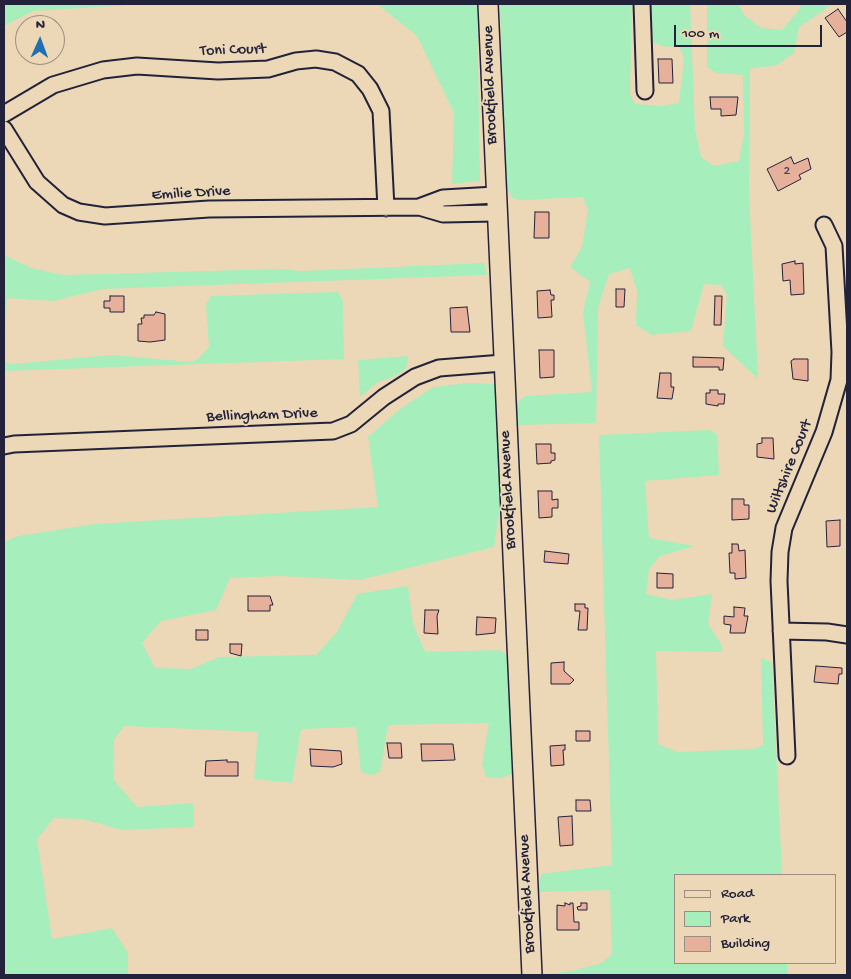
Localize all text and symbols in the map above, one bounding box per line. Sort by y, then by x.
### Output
north arrow [15,15,65,65]
scale bar [676,15,824,47]
text: N [36,17,45,34]
street label: Brookfield Avenue [479,25,503,145]
text: 100 m [682,25,719,43]
street label: Toni Court [200,40,266,62]
house number: 2 [784,164,790,180]
street label: Emilie Drive [151,182,231,206]
street label: Bellingham Drive [206,404,318,428]
street label: Wiltshire Court [762,417,818,517]
street label: Brookfield Avenue [496,430,522,550]
street label: Brookfield Avenue [515,834,541,954]
legend [674,874,836,964]
text: Road [721,885,754,903]
text: Park [721,910,750,928]
text: Building [721,935,770,953]

